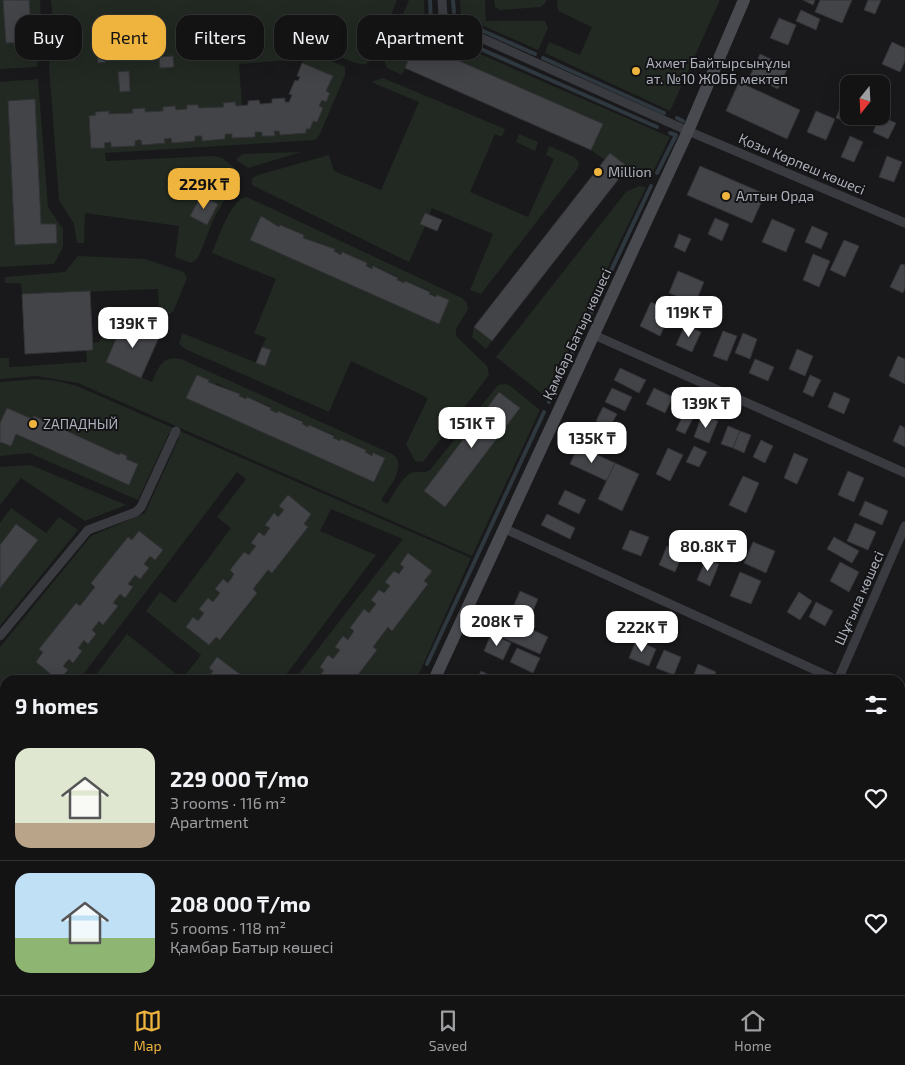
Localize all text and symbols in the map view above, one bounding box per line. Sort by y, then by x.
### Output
chip: Buy [15,15,82,60]
chip: Rent [92,15,166,60]
chip: Filters [176,15,264,60]
chip: New [274,15,347,60]
chip: Apartment [357,15,482,60]
place label: Ахмет Байтырсынұлы ат. №10 ЖОББ мектеп [646,54,791,87]
marker: Ахмет Байтырсынұлы ат. №10 ЖОББ мектеп [630,65,642,77]
north arrow [840,75,890,125]
map controls [840,75,890,125]
street label: Қозы Көрпеш көшесі [736,129,868,198]
place label: Million [608,163,652,180]
marker: Million [592,166,604,178]
pin: 229K ₸ [163,168,245,210]
text: 229K ₸ [179,174,229,193]
place label: Алтын Орда [736,187,814,204]
marker: Алтын Орда [720,190,732,202]
street label: Қамбар Батыр көшесі [539,265,614,402]
pin: 119K ₸ [648,296,730,338]
text: 119K ₸ [666,302,712,321]
pin: 139K ₸ [92,306,174,349]
text: 139K ₸ [109,313,157,332]
pin: 139K ₸ [665,386,747,429]
text: 139K ₸ [682,393,730,412]
pin: 151K ₸ [431,406,513,449]
text: 151K ₸ [450,413,494,432]
place label: ZАПАДНЫЙ [43,415,118,432]
marker: ZАПАДНЫЙ [27,418,39,430]
pin: 135K ₸ [551,422,633,464]
text: 135K ₸ [569,428,616,447]
pin: 80.8K ₸ [662,530,754,572]
text: 80.8K ₸ [680,536,736,555]
street label: Шұғыла көшесі [830,548,887,647]
pin: 208K ₸ [456,604,538,647]
pin: 222K ₸ [601,610,683,653]
text: 208K ₸ [471,611,523,630]
text: 222K ₸ [617,617,667,636]
icon: filters [862,691,890,719]
text: 9 homes [15,693,98,718]
text: 229 000 ₸/mo [170,766,309,791]
icon: home [55,768,115,828]
icon: heart [862,784,890,812]
text: 3 rooms · 116 m² [170,793,286,812]
text: Apartment [170,812,249,831]
text: 208 000 ₸/mo [170,891,311,916]
icon: home [55,893,115,953]
icon: heart [862,909,890,937]
text: 5 rooms · 118 m² [170,918,286,937]
text: Қамбар Батыр көшесі [170,937,334,956]
tab: Map [134,1007,162,1054]
tab: Saved [429,1007,467,1054]
tab: Home [734,1007,771,1054]

